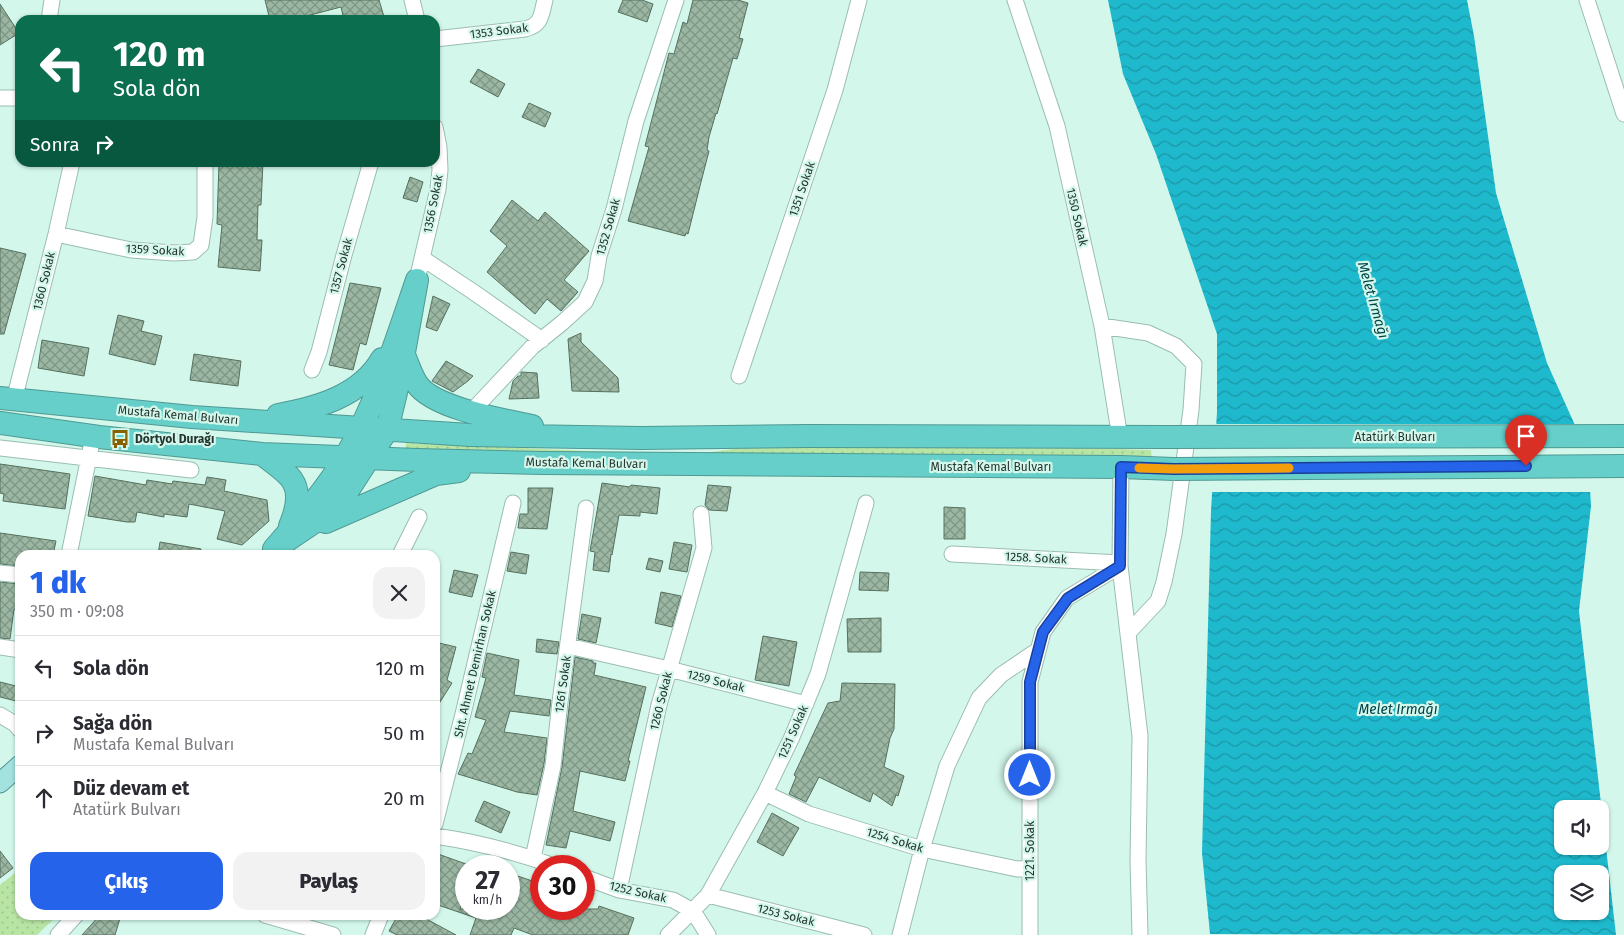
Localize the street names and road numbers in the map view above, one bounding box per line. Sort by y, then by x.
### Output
street label: 1353 Sokak [469,20,530,42]
street label: 1351 Sokak [786,159,818,218]
street label: 1356 Sokak [421,173,446,234]
street label: 1350 Sokak [1064,187,1091,248]
street label: 1352 Sokak [593,196,623,257]
street label: 1357 Sokak [327,236,355,296]
street label: 1359 Sokak [125,241,186,259]
street label: 1360 Sokak [30,250,58,312]
street label: Mustafa Kemal Bulvarı [117,403,239,427]
street label: Atatürk Bulvarı [1355,430,1435,444]
street label: Mustafa Kemal Bulvarı [525,455,647,471]
street label: Mustafa Kemal Bulvarı [931,460,1051,474]
street label: 1258. Sokak [1005,549,1068,567]
street label: Sht. Ahmet Demirhan Sokak [451,588,499,739]
street label: 1261 Sokak [552,654,574,713]
street label: 1259 Sokak [686,667,747,695]
street label: 1260 Sokak [647,670,675,732]
street label: 1251 Sokak [775,702,811,761]
street label: 1221. Sokak [1023,820,1037,881]
street label: 1254 Sokak [865,825,926,856]
street label: 1252 Sokak [608,879,669,906]
street label: 1253 Sokak [756,901,817,929]

